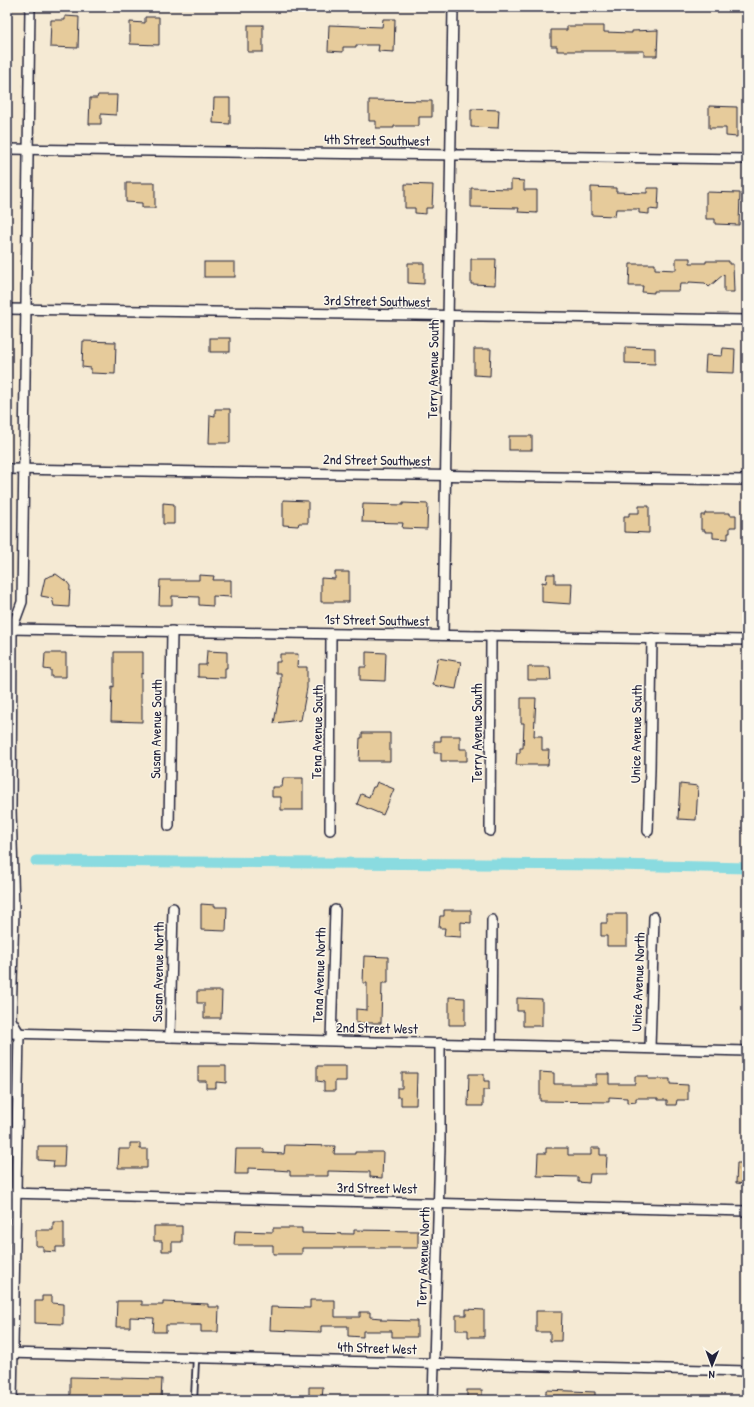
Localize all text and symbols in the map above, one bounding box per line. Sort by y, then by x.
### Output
street label: 4th Street Southwest [324,129,430,150]
street label: 3rd Street Southwest [323,290,431,311]
street label: Terry Avenue South [422,319,444,419]
street label: 2nd Street Southwest [323,449,431,470]
street label: 1st Street Southwest [324,609,430,630]
street label: Susan Avenue South [145,679,166,779]
street label: Terry Avenue South [467,683,487,783]
street label: Unice Avenue South [625,684,646,783]
street label: Tena Avenue South [306,685,327,779]
street label: Susan Avenue North [147,922,168,1022]
street label: Tena Avenue North [307,927,330,1023]
street label: Unice Avenue North [626,932,649,1032]
street label: 2nd Street West [336,1017,418,1038]
street label: 3rd Street West [337,1177,418,1198]
street label: Terry Avenue North [411,1207,435,1307]
street label: 4th Street West [337,1337,417,1358]
north arrow [692,1345,732,1385]
text: N [709,1368,715,1382]

